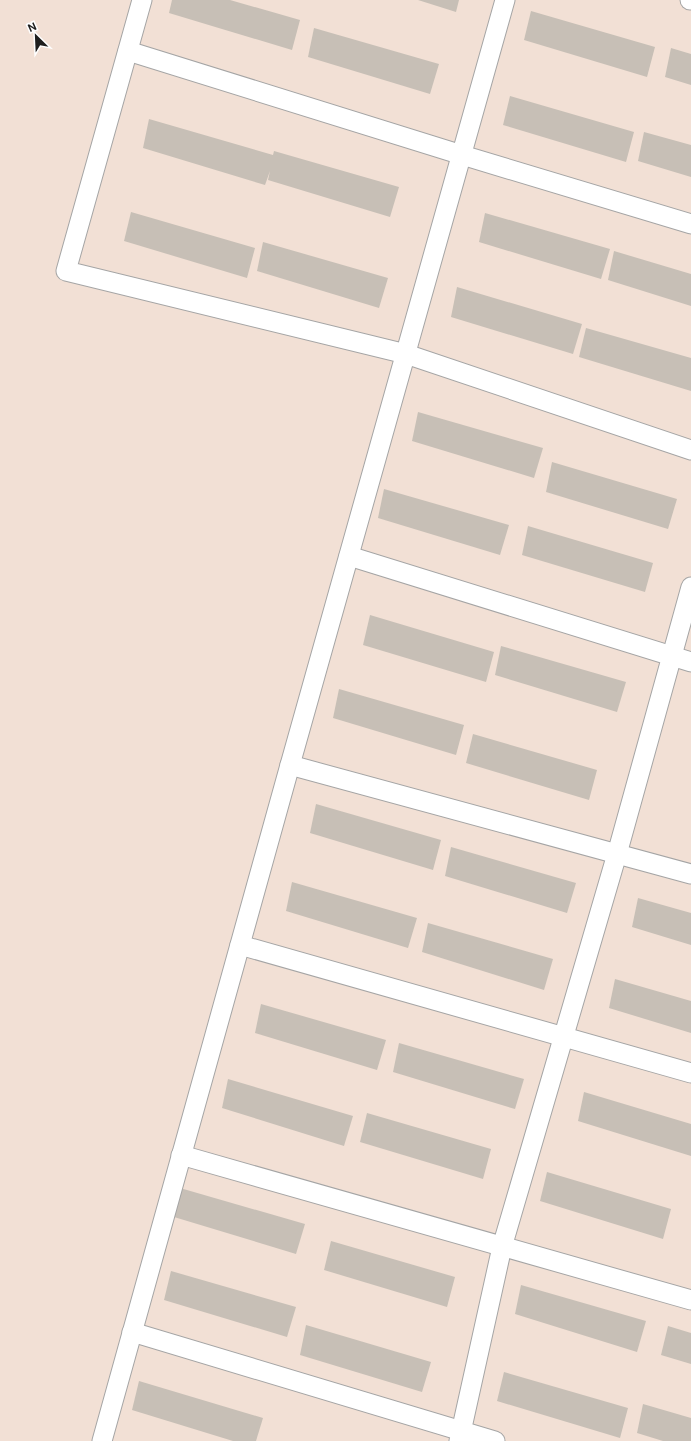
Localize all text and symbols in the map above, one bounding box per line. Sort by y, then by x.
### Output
north arrow [16,16,56,56]
text: N [25,19,38,35]

